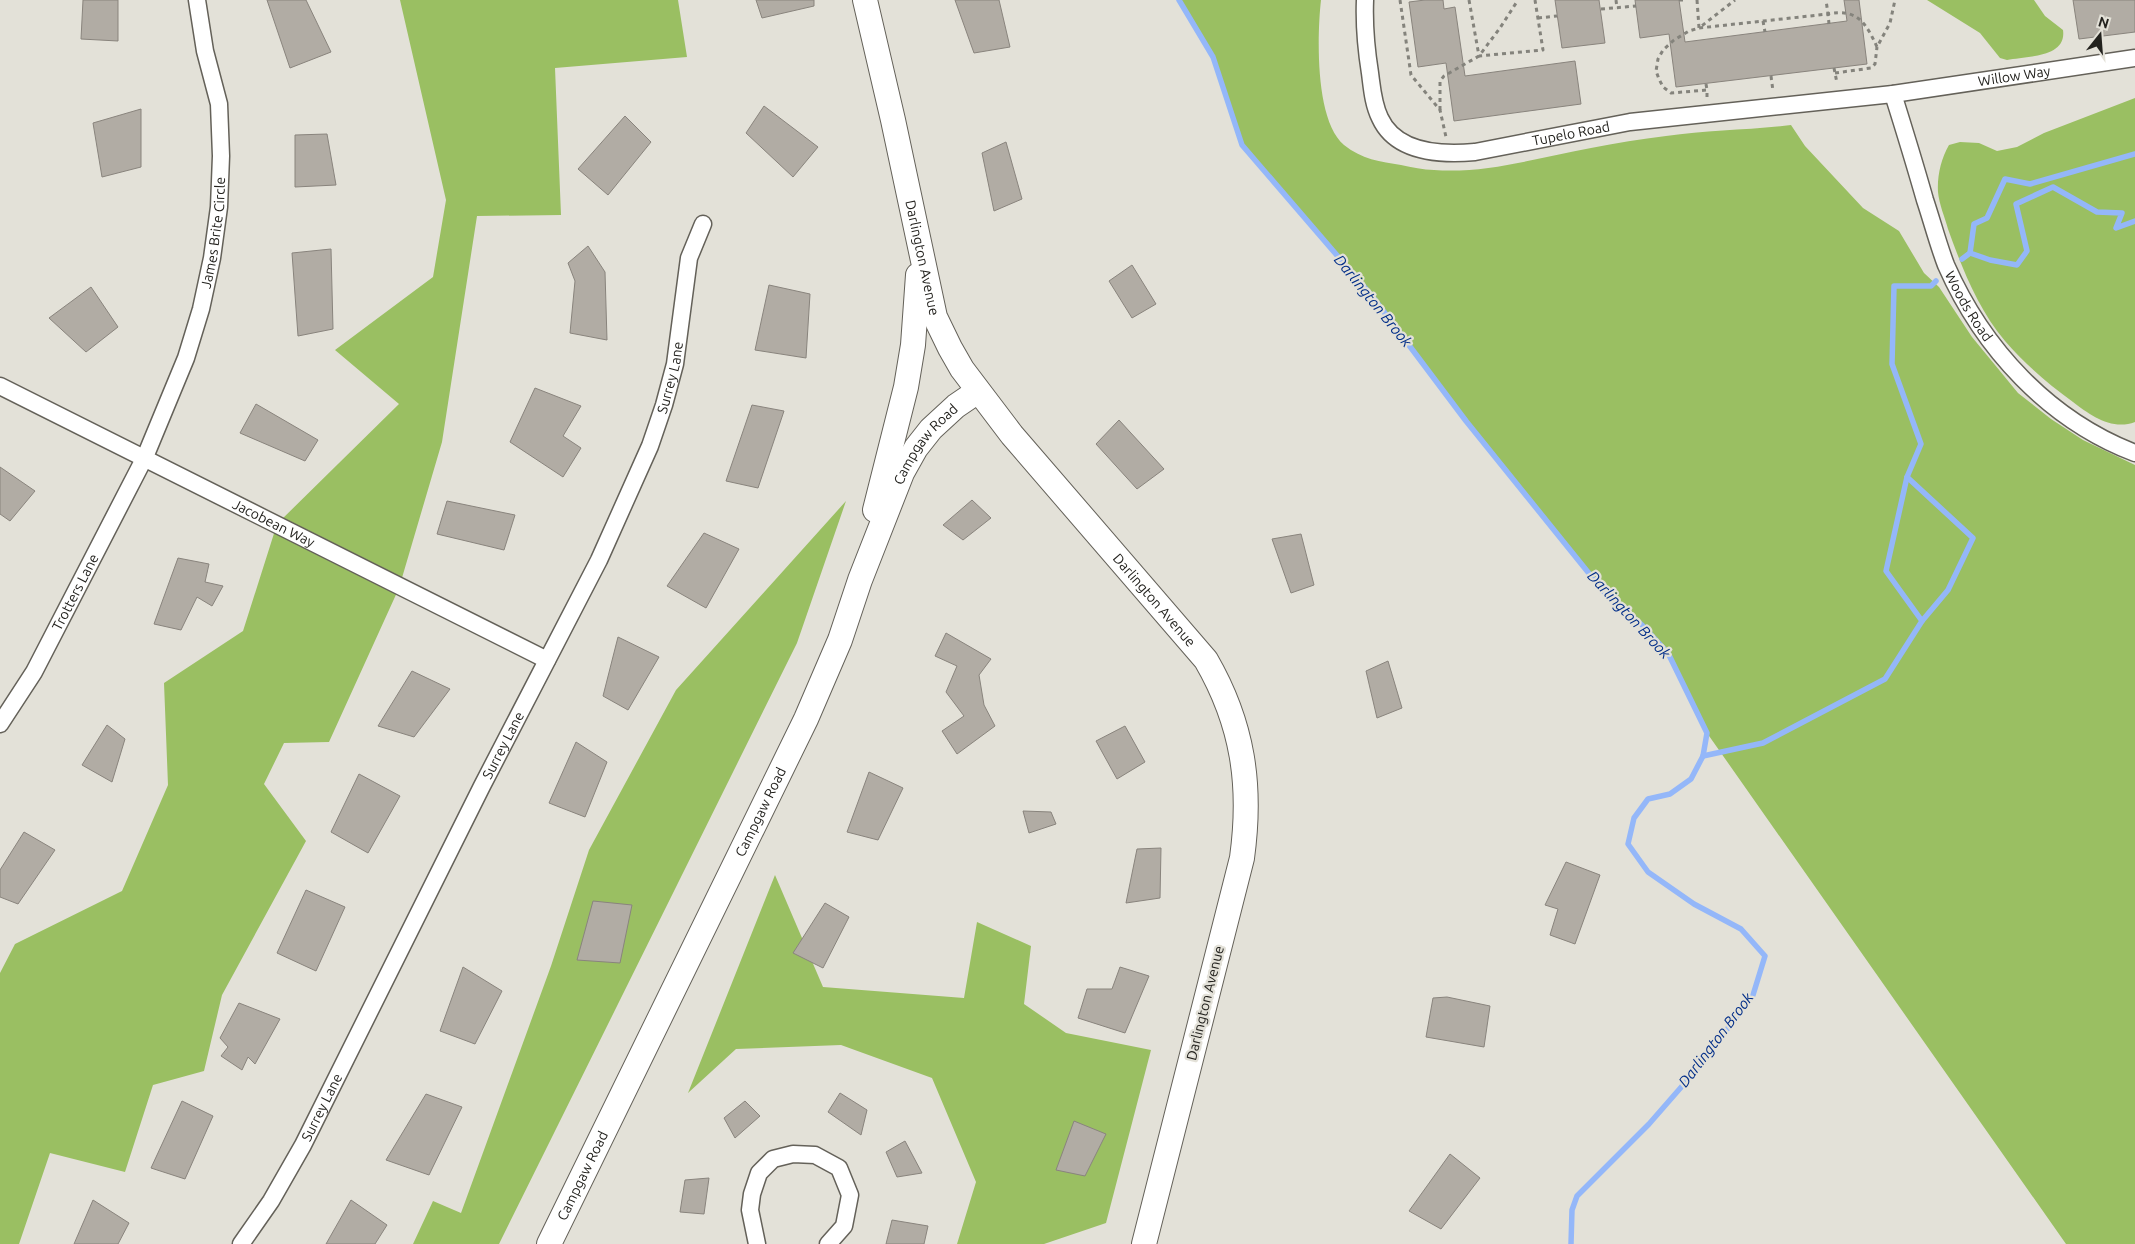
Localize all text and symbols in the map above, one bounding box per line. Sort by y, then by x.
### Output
north arrow [2075,10,2125,60]
text: N [2096,13,2111,32]
street label: Willow Way [1977,63,2052,89]
street label: Tupelo Road [1531,118,1611,149]
street label: James Brite Circle [198,177,228,290]
street label: Darlington Avenue [902,198,942,317]
water label: Darlington Brook [1331,251,1416,350]
street label: Woods Road [1942,268,1996,344]
street label: Surrey Lane [654,341,686,416]
street label: Campgaw Road [890,401,961,487]
street label: Jacobean Way [230,496,318,550]
street label: Darlington Avenue [1110,550,1199,650]
street label: Trotters Lane [49,551,102,633]
water label: Darlington Brook [1584,567,1675,662]
street label: Surrey Lane [479,709,527,782]
street label: Campgaw Road [732,765,789,859]
street label: Darlington Avenue [1183,944,1227,1062]
water label: Darlington Brook [1675,989,1757,1090]
street label: Surrey Lane [298,1071,345,1144]
street label: Campgaw Road [554,1128,611,1223]

